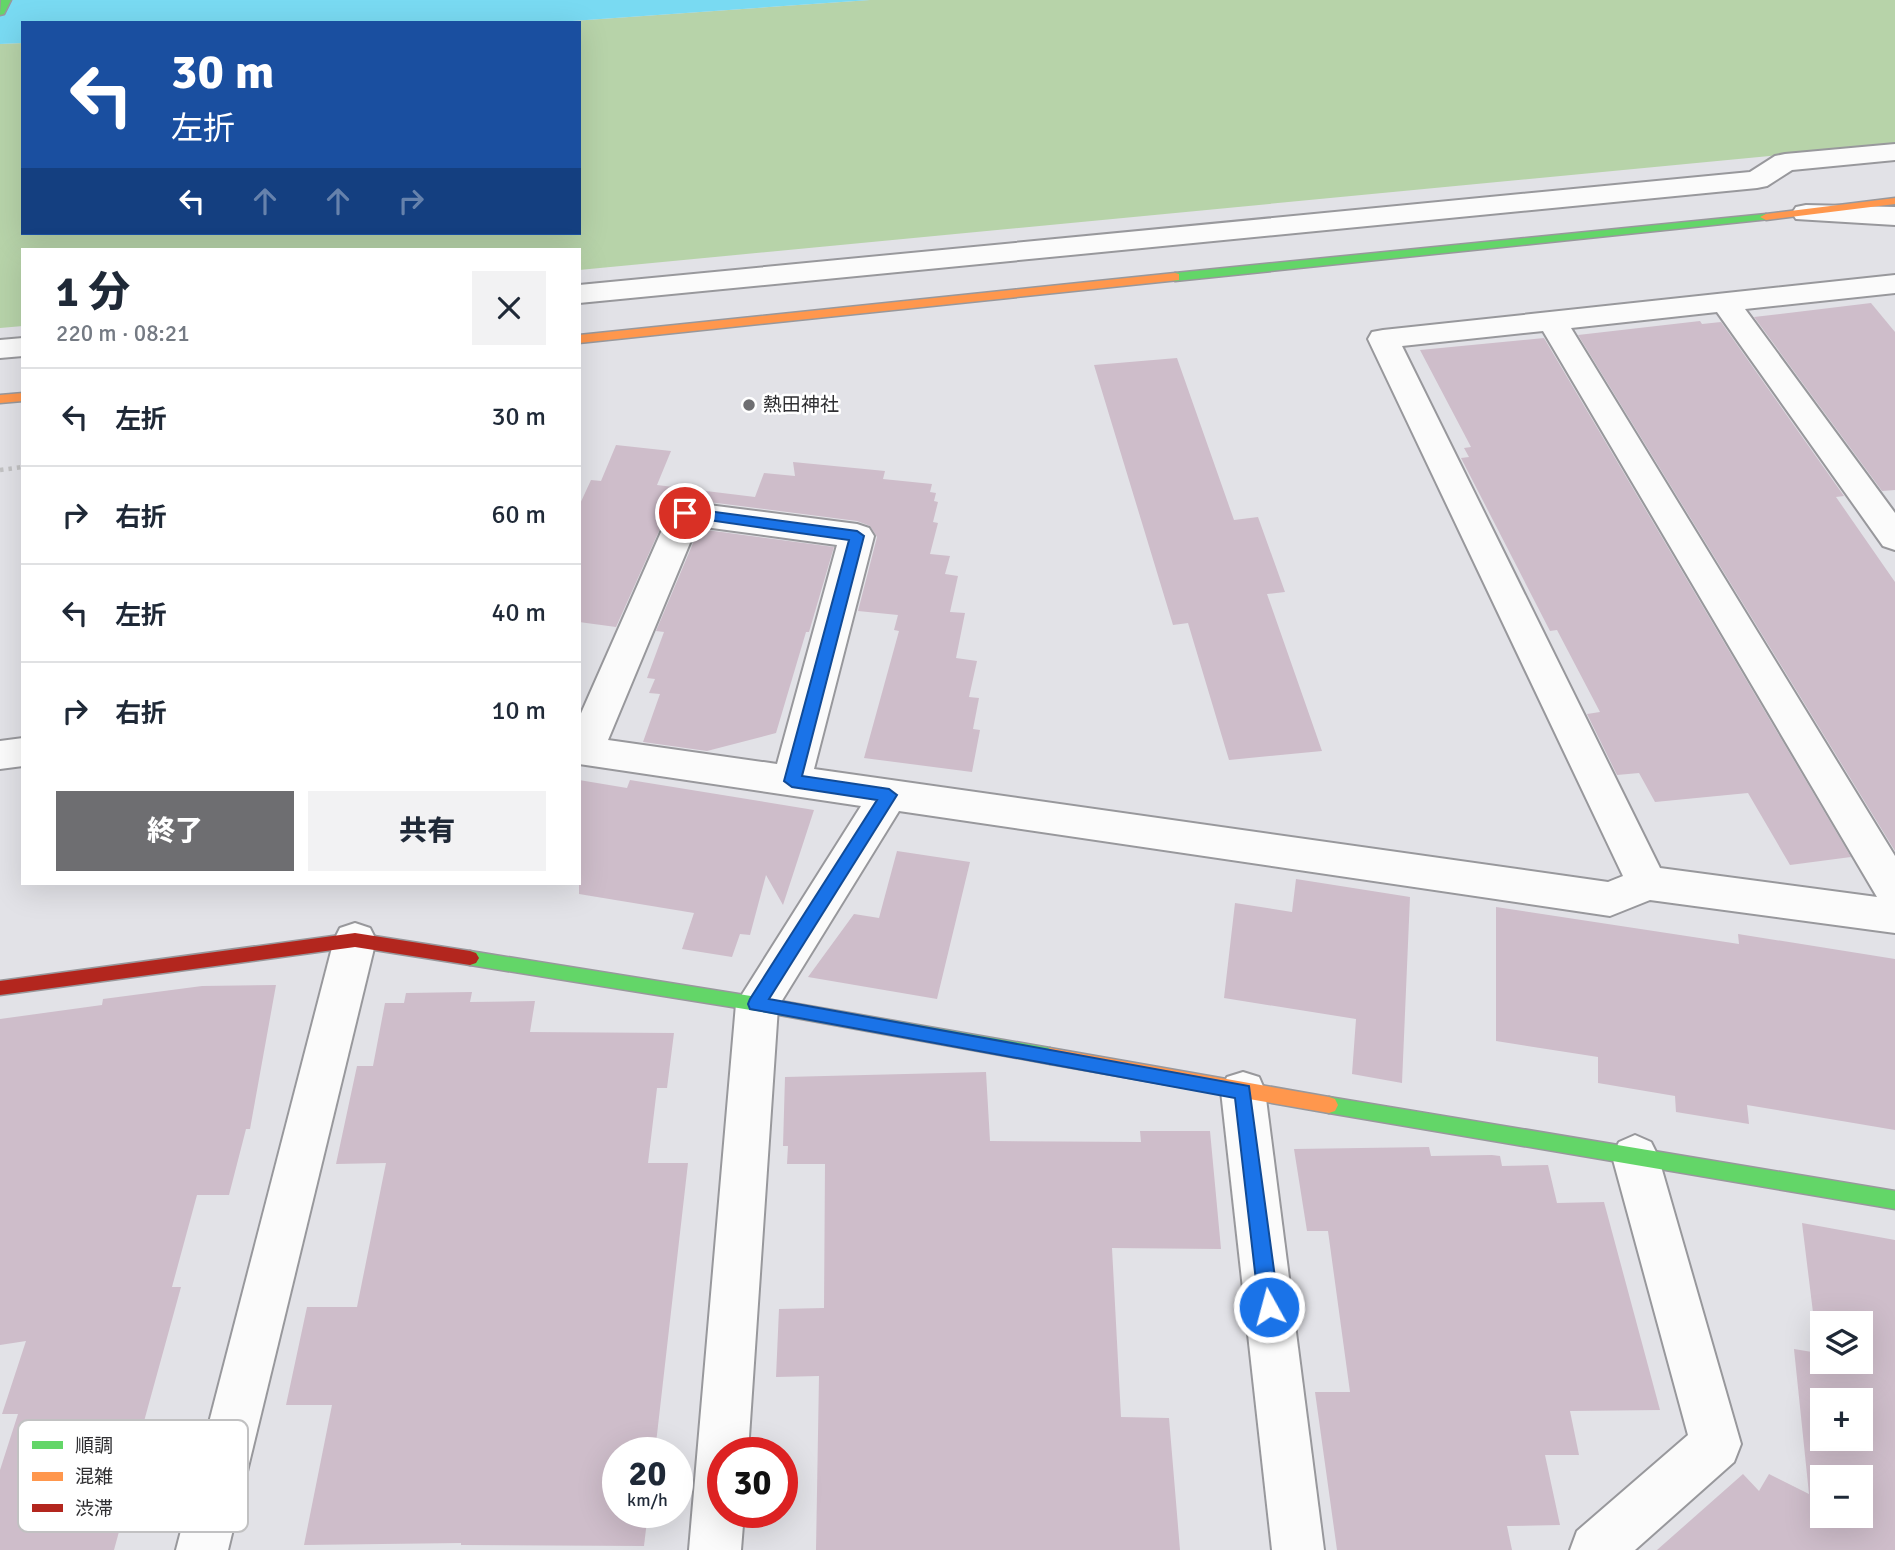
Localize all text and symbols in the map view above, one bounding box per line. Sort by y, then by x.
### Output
text: 30 m [171,42,274,102]
icon: left [56,49,147,140]
text: 左折 [171,109,235,148]
icon: left [173,182,211,220]
icon: ahead [246,182,284,220]
icon: ahead [319,182,357,220]
icon: right [392,182,430,220]
text: 1 分 [56,267,130,318]
button: close [472,271,546,345]
text: 220 m · 08:21 [56,319,190,348]
place label: 熱田神社 [763,393,839,417]
marker: 熱田神社 [741,397,757,413]
icon: left [56,398,94,436]
text: 30 m [491,401,546,433]
text: 左折 [115,404,167,436]
pin [655,483,715,543]
icon: arrive [666,494,704,532]
icon: right [56,496,94,534]
text: 60 m [491,499,546,531]
text: 右折 [115,502,167,534]
icon: left [56,594,94,632]
text: 40 m [491,597,546,629]
text: 左折 [115,600,167,632]
icon: right [56,692,94,730]
text: 10 m [491,695,546,727]
text: 右折 [115,698,167,730]
button: 終了 [56,791,294,871]
button: 共有 [308,791,546,871]
position arrow [1232,1270,1306,1344]
map controls [1810,1311,1873,1528]
button: layers [1810,1311,1873,1374]
button: + [1810,1388,1873,1451]
legend [18,1420,248,1532]
text: 順調 [75,1434,113,1458]
speed limit sign: 30 [707,1437,798,1528]
text: 20 [629,1452,666,1495]
text: 混雑 [75,1465,113,1489]
button: − [1810,1465,1873,1528]
text: km/h [627,1489,668,1511]
text: 渋滞 [75,1497,113,1521]

